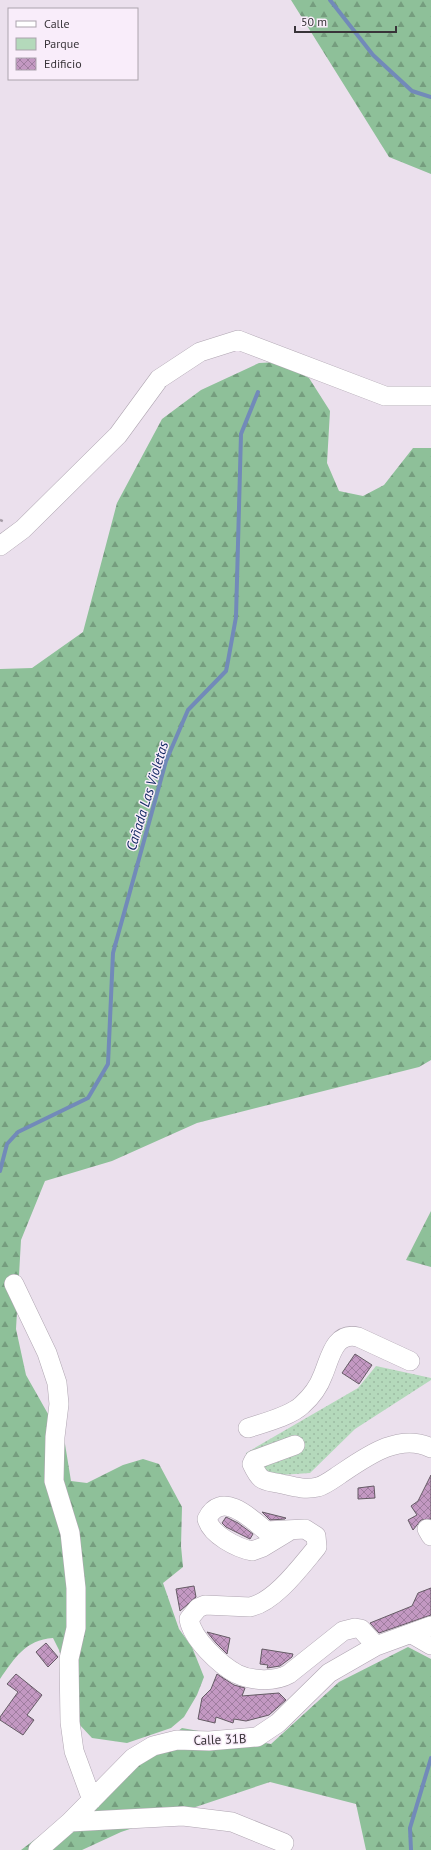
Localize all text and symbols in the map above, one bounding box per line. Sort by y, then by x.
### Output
legend [8,8,138,80]
scale bar [295,8,396,34]
text: 50 m [301,14,327,29]
text: Calle [44,16,70,31]
text: Parque [44,36,79,51]
text: Edificio [44,56,82,71]
water label: Cañada Las Violetas [122,739,172,853]
street label: Calle 31B [193,1730,247,1749]

